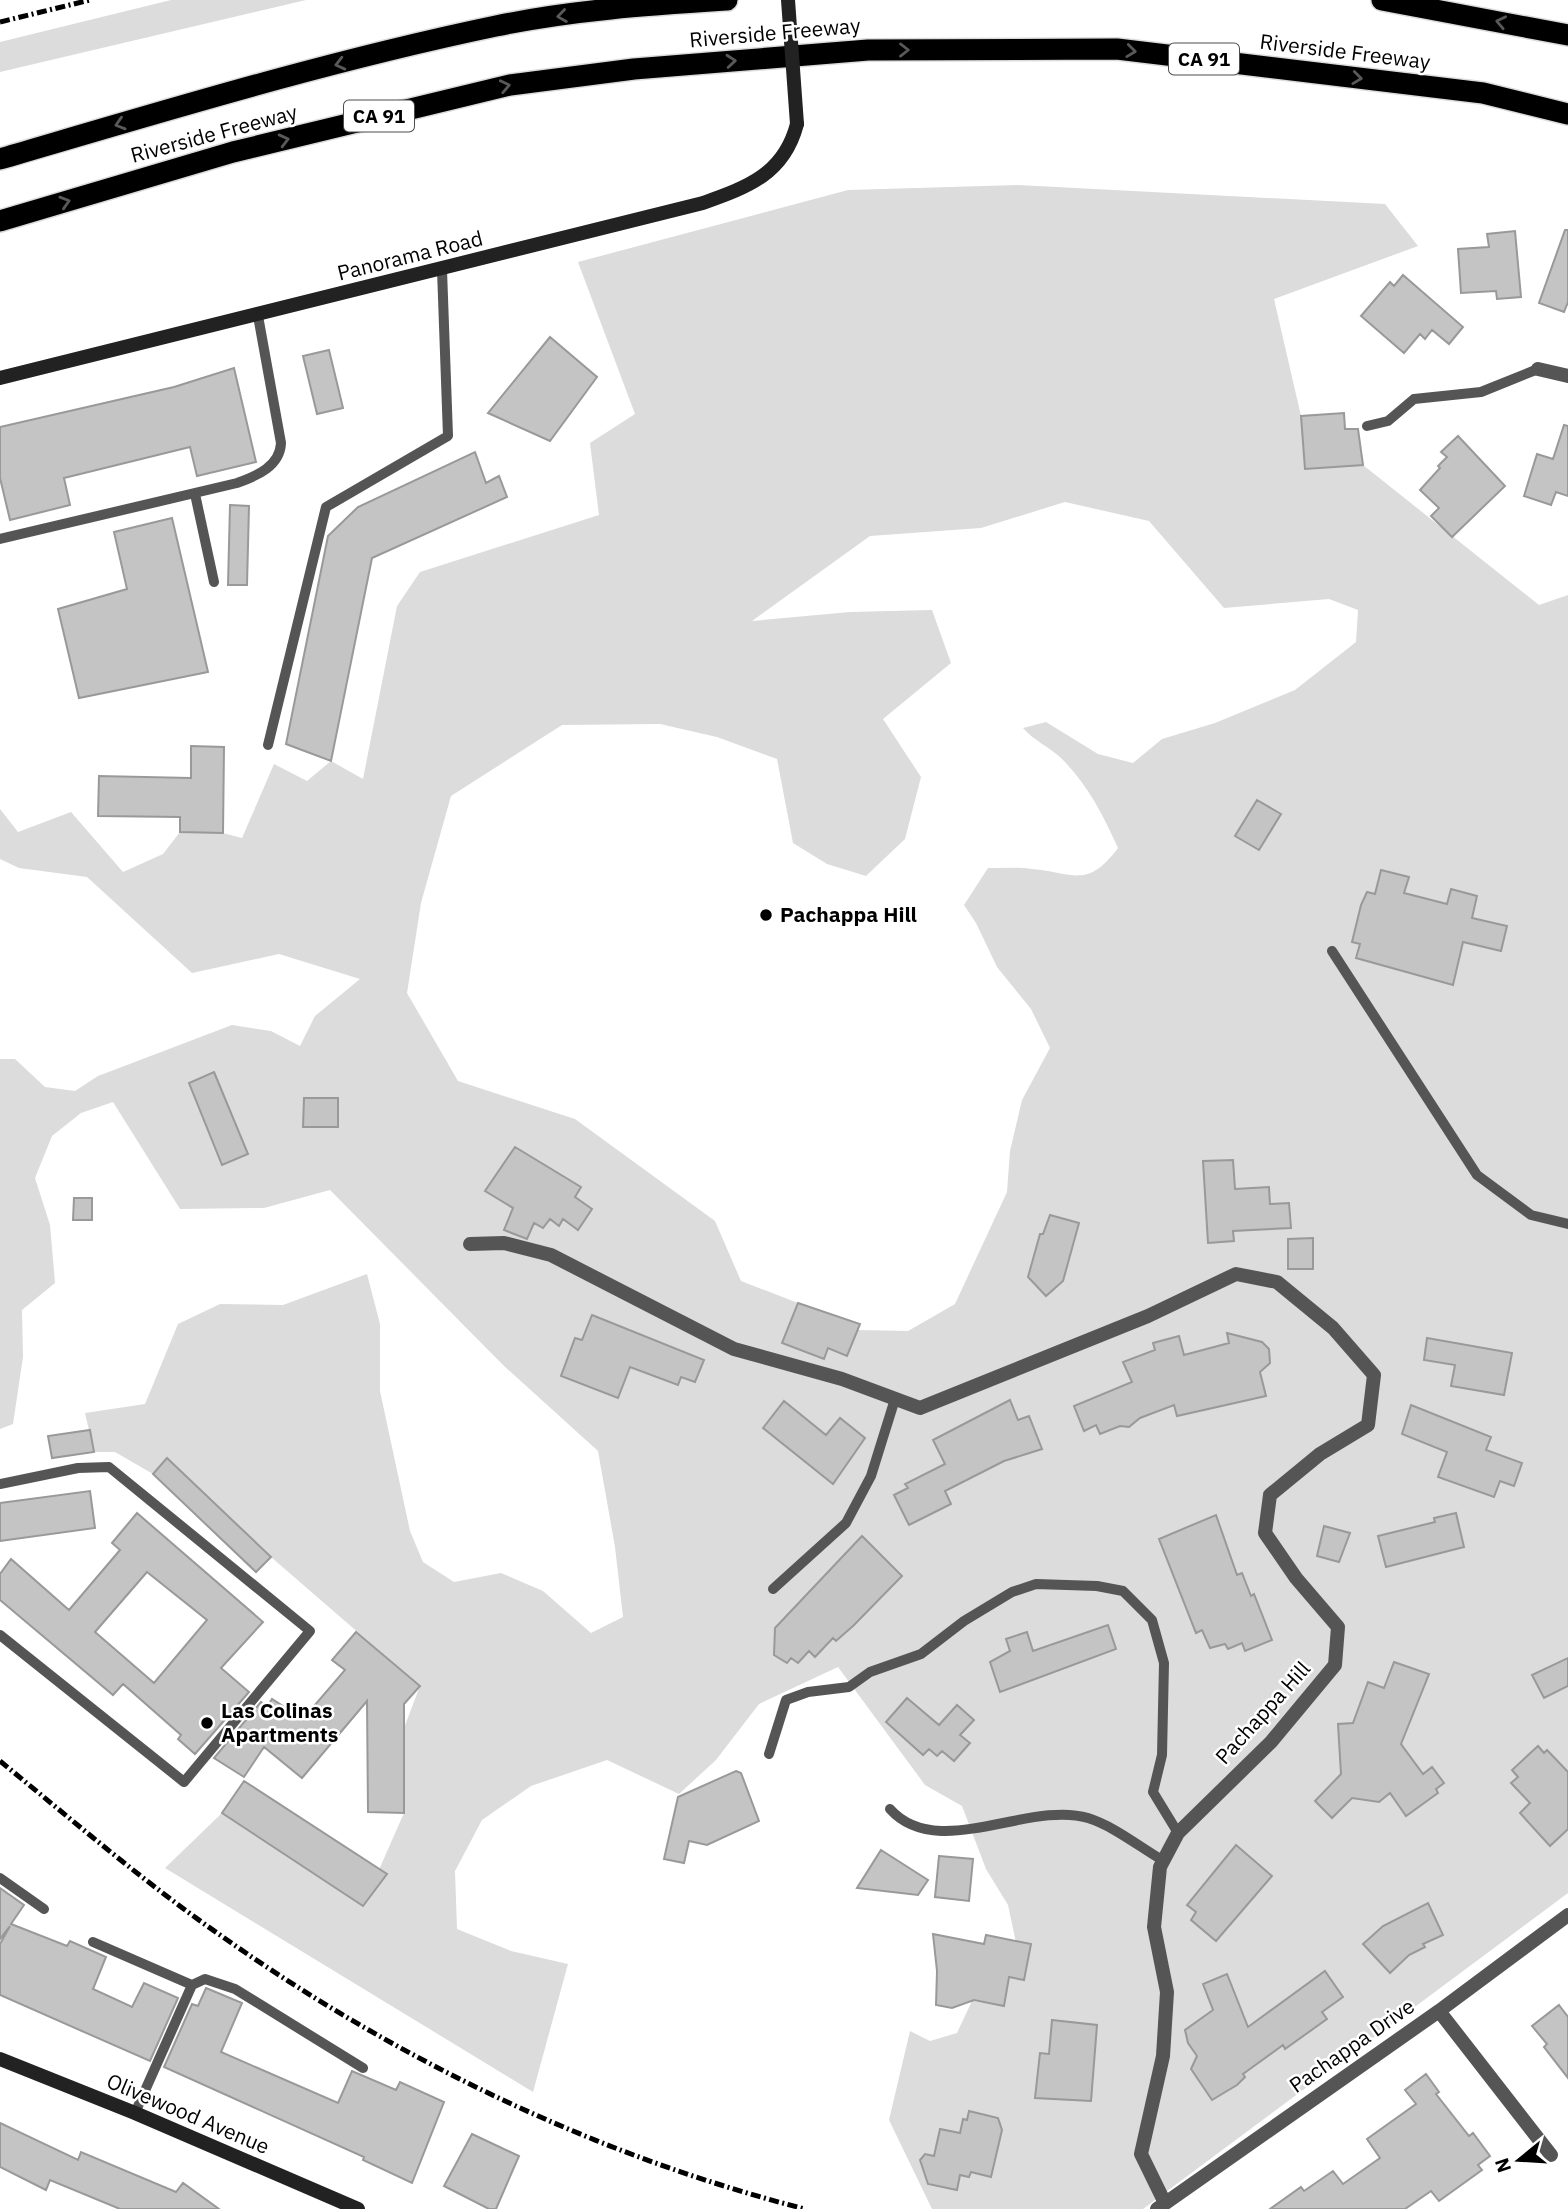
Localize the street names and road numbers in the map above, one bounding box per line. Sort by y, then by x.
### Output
street label: Riverside Freeway [688,11,862,53]
street label: Riverside Freeway [1258,27,1433,75]
road number: CA 91 [1169,44,1239,74]
street label: Riverside Freeway [127,97,301,169]
road number: CA 91 [344,100,414,132]
street label: Panorama Road [334,223,485,287]
street label: Pachappa Hill [1209,1655,1316,1770]
street label: Pachappa Drive [1283,1992,1420,2099]
street label: Olivewood Avenue [103,2066,274,2160]

